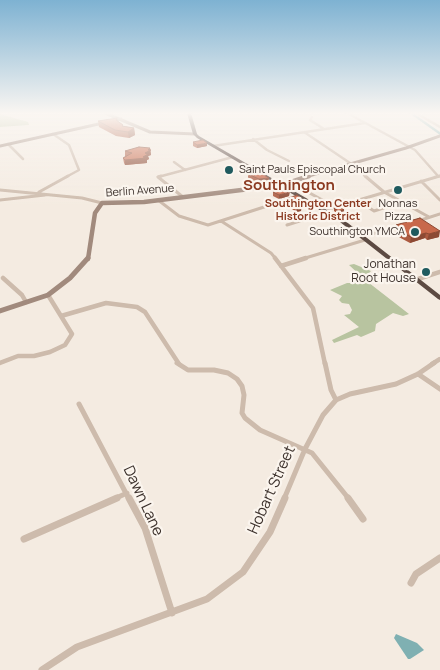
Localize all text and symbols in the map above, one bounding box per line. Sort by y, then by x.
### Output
place label: Saint Pauls Episcopal Church [239,163,386,177]
marker: Saint Pauls Episcopal Church [223,164,235,176]
district label: Southington [243,177,335,195]
street label: Berlin Avenue [105,182,175,200]
marker: Nonnas Pizza [392,184,404,196]
district label: Southington Center Historic District [265,197,371,223]
place label: Nonnas Pizza [379,197,417,223]
place label: Southington YMCA [309,225,405,239]
marker: Southington YMCA [409,226,421,238]
place label: Jonathan Root House [351,258,416,286]
marker: Jonathan Root House [420,266,432,278]
street label: Hobart Street [244,443,300,537]
street label: Dawn Lane [119,463,167,539]

